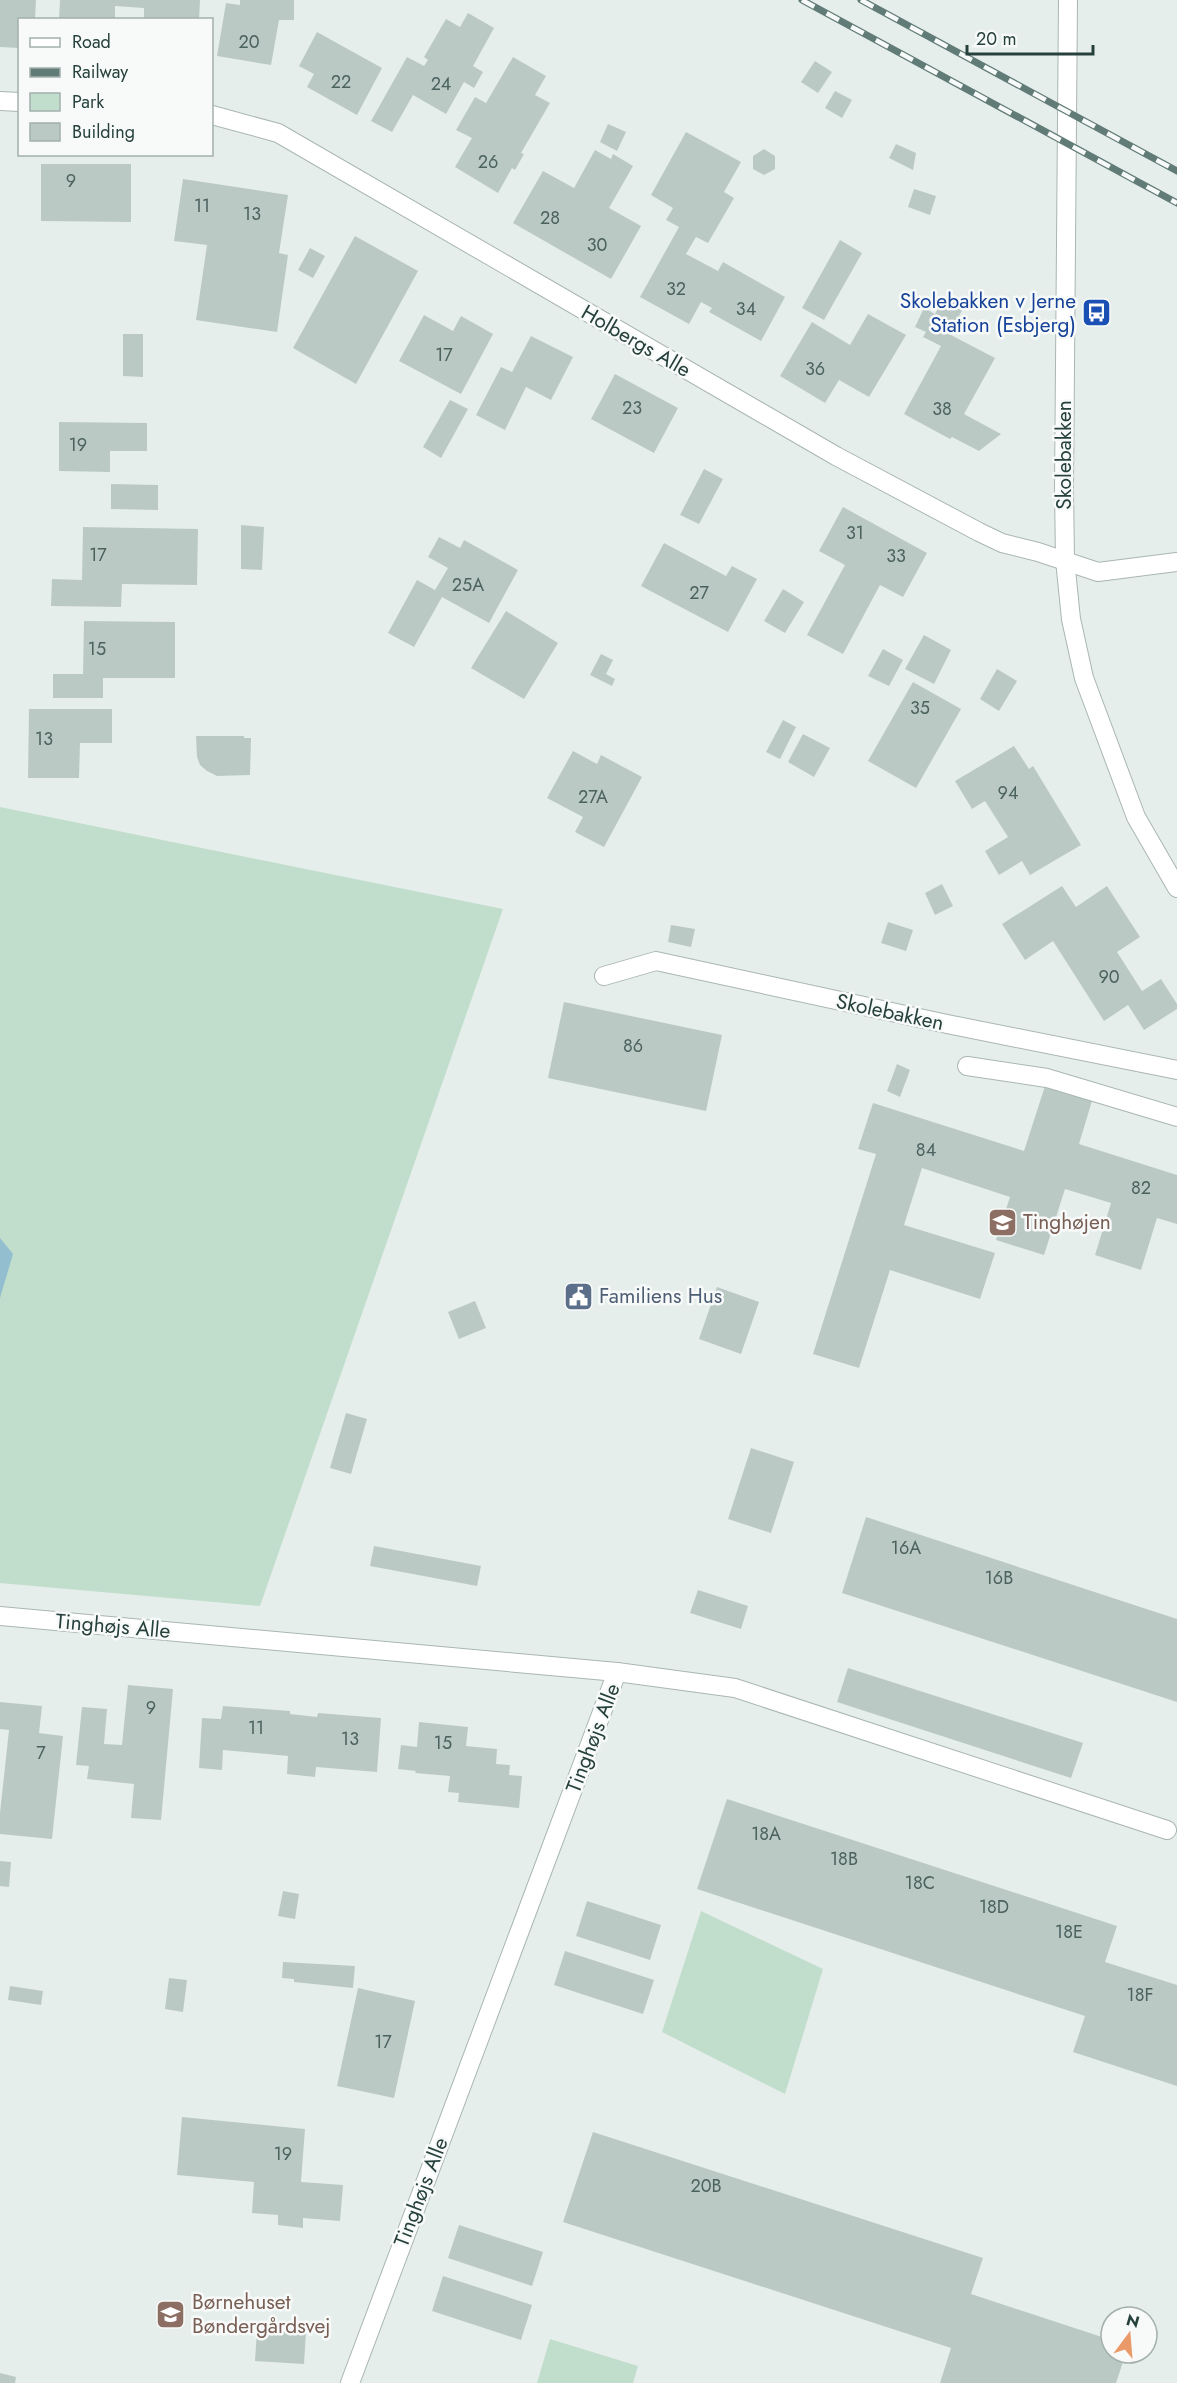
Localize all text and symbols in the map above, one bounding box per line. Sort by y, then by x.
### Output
legend [18,18,213,156]
scale bar [967,18,1093,56]
text: 20 m [976,26,1016,52]
text: Road [72,29,111,55]
house number: 20 [238,29,260,55]
text: Railway [72,59,128,85]
house number: 22 [331,69,351,95]
house number: 24 [431,71,451,97]
text: Park [72,89,104,115]
text: Building [72,119,135,145]
house number: 26 [478,149,498,175]
house number: 9 [66,168,76,194]
house number: 11 [194,193,210,219]
house number: 13 [243,201,261,227]
house number: 28 [540,205,560,231]
house number: 30 [587,232,608,258]
house number: 32 [666,276,686,302]
place label: Skolebakken v Jerne Station (Esbjerg) [900,286,1076,340]
house number: 34 [736,296,756,322]
street label: Holbergs Alle [576,297,697,385]
bus stop icon: Skolebakken v Jerne Station (Esbjerg) [1081,297,1113,329]
house number: 17 [435,342,453,368]
house number: 36 [805,356,825,382]
house number: 23 [622,395,642,421]
house number: 38 [932,396,952,422]
street label: Skolebakken [1049,400,1079,510]
house number: 19 [69,432,87,458]
house number: 31 [846,520,864,546]
house number: 17 [89,542,107,568]
house number: 33 [886,543,906,569]
house number: 25A [452,572,484,598]
house number: 27 [689,580,709,606]
house number: 15 [88,636,106,662]
house number: 35 [910,695,930,721]
house number: 13 [35,726,53,752]
house number: 94 [998,780,1018,806]
house number: 27A [578,784,608,810]
house number: 90 [1098,964,1120,990]
street label: Skolebakken [833,986,947,1038]
house number: 86 [623,1033,643,1059]
house number: 84 [916,1137,936,1163]
house number: 82 [1131,1175,1151,1201]
school or university icon: Tinghøjen [986,1206,1018,1238]
place label: Tinghøjen [1023,1207,1111,1237]
public building icon: Familiens Hus [562,1280,594,1312]
place label: Familiens Hus [599,1281,722,1311]
house number: 16A [891,1535,921,1561]
house number: 16B [985,1565,1013,1591]
street label: Tinghøjs Alle [54,1606,172,1646]
street label: Tinghøjs Alle [558,1679,628,1797]
house number: 9 [146,1695,156,1721]
house number: 11 [248,1715,264,1741]
house number: 13 [341,1726,359,1752]
house number: 15 [434,1730,452,1756]
house number: 7 [36,1740,46,1766]
house number: 18A [751,1821,781,1847]
house number: 18B [830,1846,858,1872]
house number: 18C [905,1870,935,1896]
house number: 18D [979,1894,1009,1920]
house number: 18E [1055,1919,1083,1945]
house number: 18F [1127,1982,1153,2008]
house number: 17 [374,2029,392,2055]
street label: Tinghøjs Alle [386,2133,456,2251]
house number: 19 [274,2141,292,2167]
house number: 20B [690,2173,722,2199]
place label: Børnehuset Bøndergårdsvej [192,2287,331,2341]
school or university icon: Børnehuset Bøndergårdsvej [155,2298,187,2330]
north arrow [1099,2305,1159,2365]
text: N [1124,2308,1142,2334]

